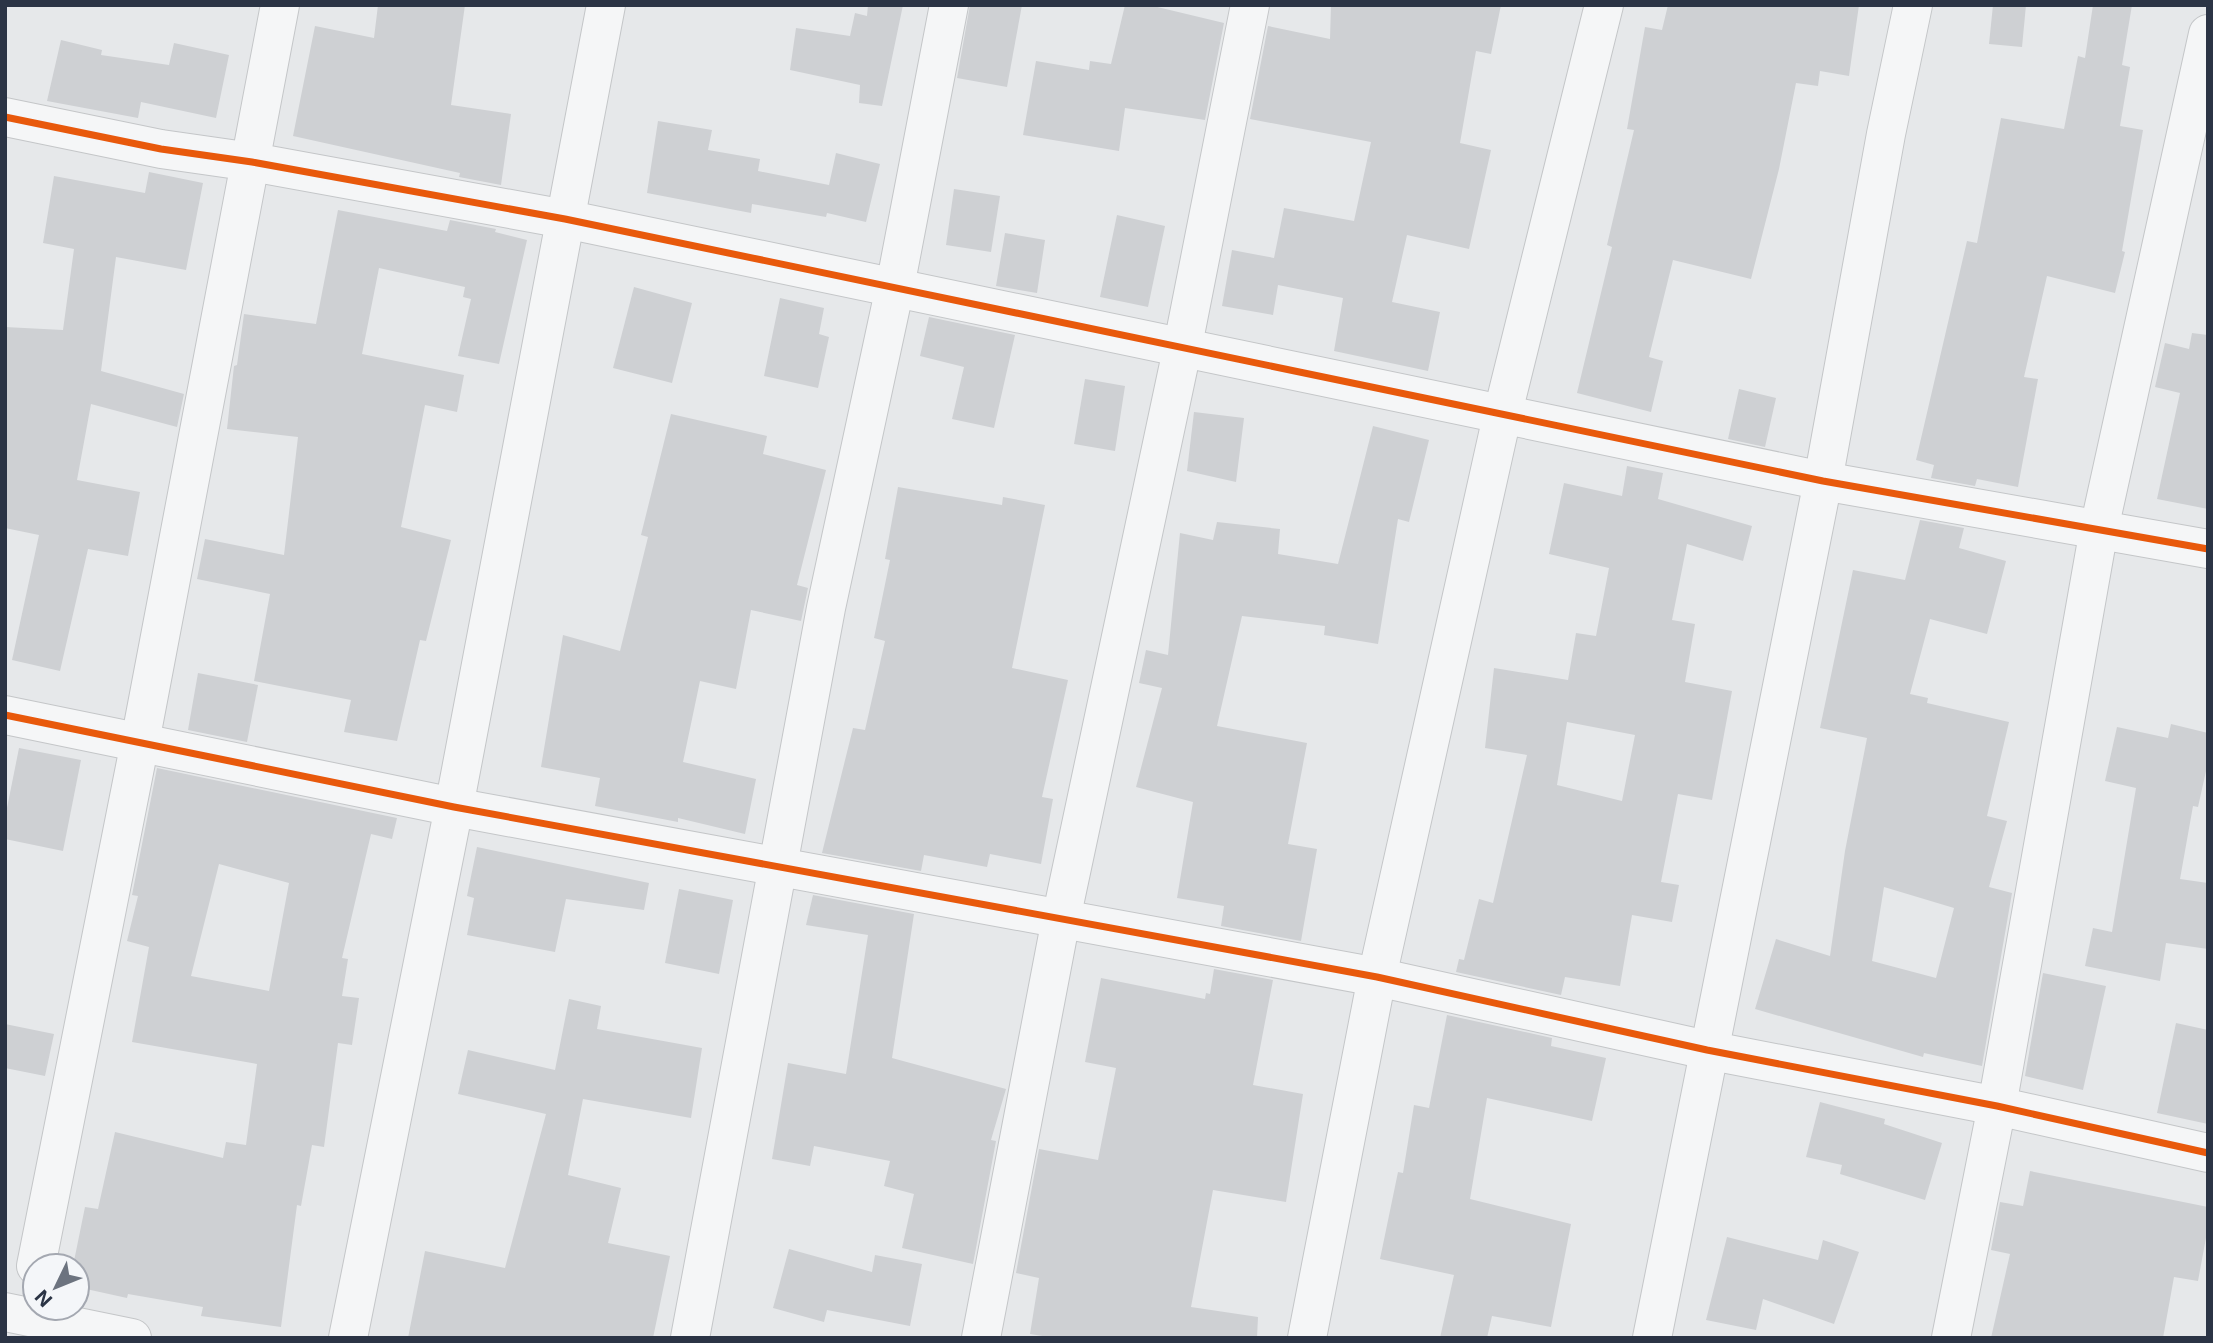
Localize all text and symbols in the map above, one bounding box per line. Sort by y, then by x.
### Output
north arrow [21,1252,91,1322]
text: N [31,1285,57,1311]

